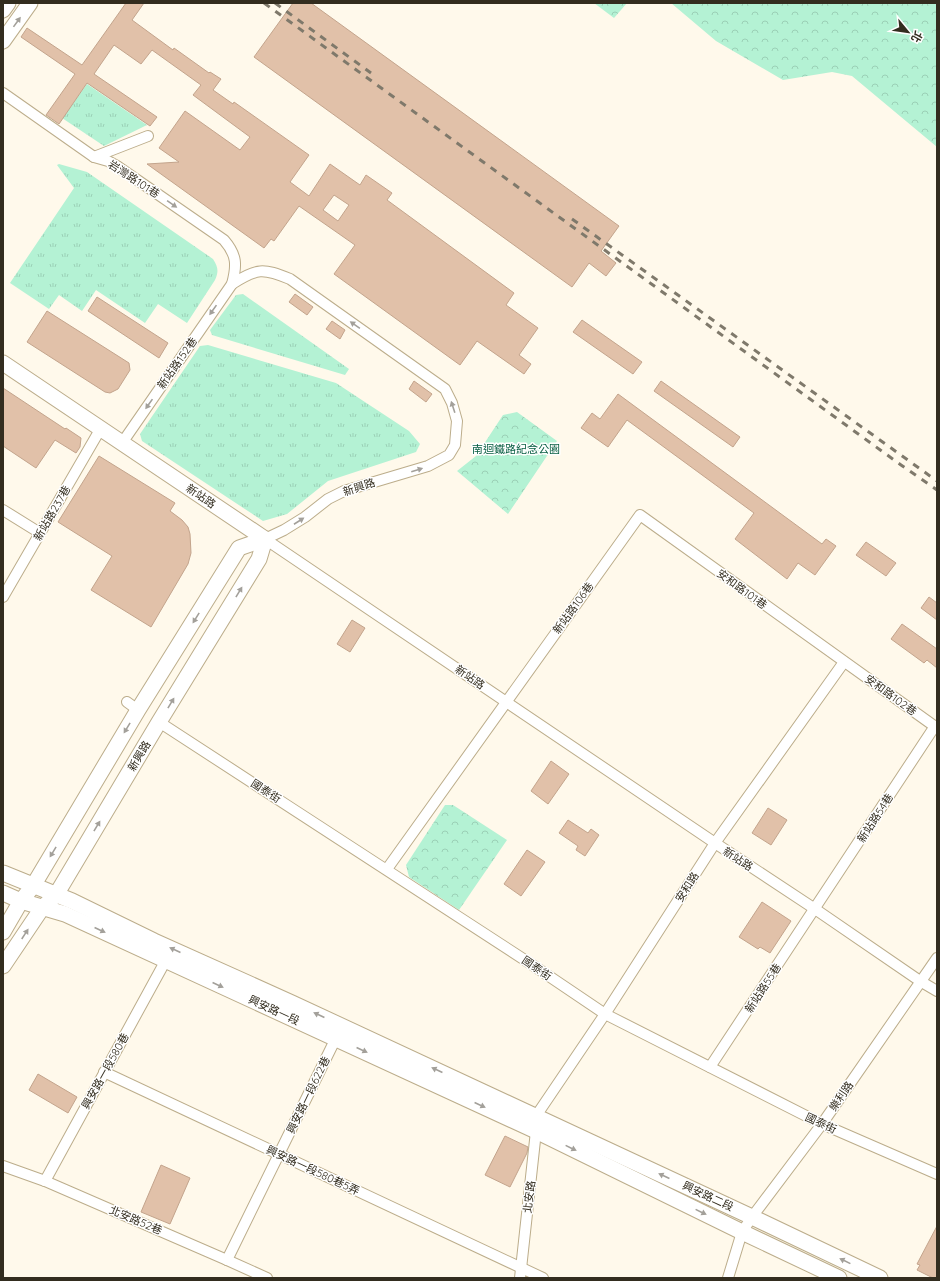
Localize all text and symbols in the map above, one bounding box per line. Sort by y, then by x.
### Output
north arrow [888,12,928,52]
one-way arrow [13,17,21,27]
text: 北 [908,29,926,45]
street label: 岩灣路101巷 [106,157,162,201]
one-way arrow [167,200,177,208]
one-way arrow [209,305,217,315]
one-way arrow [350,321,360,329]
street label: 新站路152巷 [154,334,200,392]
one-way arrow [145,398,153,409]
one-way arrow [450,400,456,412]
park label: 南迴鐵路紀念公園 [472,442,560,456]
one-way arrow [411,467,423,473]
street label: 新興路 [341,475,377,499]
street label: 新站路 [183,481,219,511]
street label: 新站路237巷 [31,483,73,543]
one-way arrow [294,517,304,525]
street label: 安和路101巷 [714,566,770,612]
street label: 新站路106巷 [550,579,596,637]
one-way arrow [235,586,242,598]
one-way arrow [192,612,199,624]
street label: 新站路 [452,662,488,692]
street label: 安和路102巷 [862,671,920,719]
one-way arrow [167,697,174,709]
one-way arrow [124,722,131,734]
street label: 新興路 [125,738,153,774]
street label: 國泰街 [248,776,284,806]
street label: 新站路54巷 [854,791,896,845]
one-way arrow [93,820,100,832]
street label: 新站路 [720,844,756,874]
one-way arrow [50,846,57,858]
street label: 安和路 [672,869,702,905]
one-way arrow [94,927,106,933]
one-way arrow [21,929,29,939]
one-way arrow [169,947,180,953]
street label: 國泰街 [519,953,555,983]
street label: 新站路55巷 [742,961,784,1015]
one-way arrow [213,982,225,988]
street label: 興安路一段 [246,992,302,1028]
one-way arrow [313,1012,324,1018]
street label: 興安路一段580巷 [78,1031,132,1111]
one-way arrow [356,1047,368,1054]
street label: 興安路一段622巷 [283,1054,333,1136]
one-way arrow [431,1067,442,1073]
street label: 樂利路 [826,1078,856,1114]
one-way arrow [474,1102,486,1108]
street label: 國泰街 [803,1110,839,1136]
street label: 興安路一段580巷5弄 [264,1142,362,1198]
one-way arrow [566,1145,577,1151]
one-way arrow [658,1173,670,1179]
street label: 興安路二段 [680,1178,736,1214]
street label: 北安路 [520,1180,538,1214]
street label: 北安路52巷 [107,1203,165,1237]
one-way arrow [695,1209,706,1215]
one-way arrow [839,1258,851,1264]

